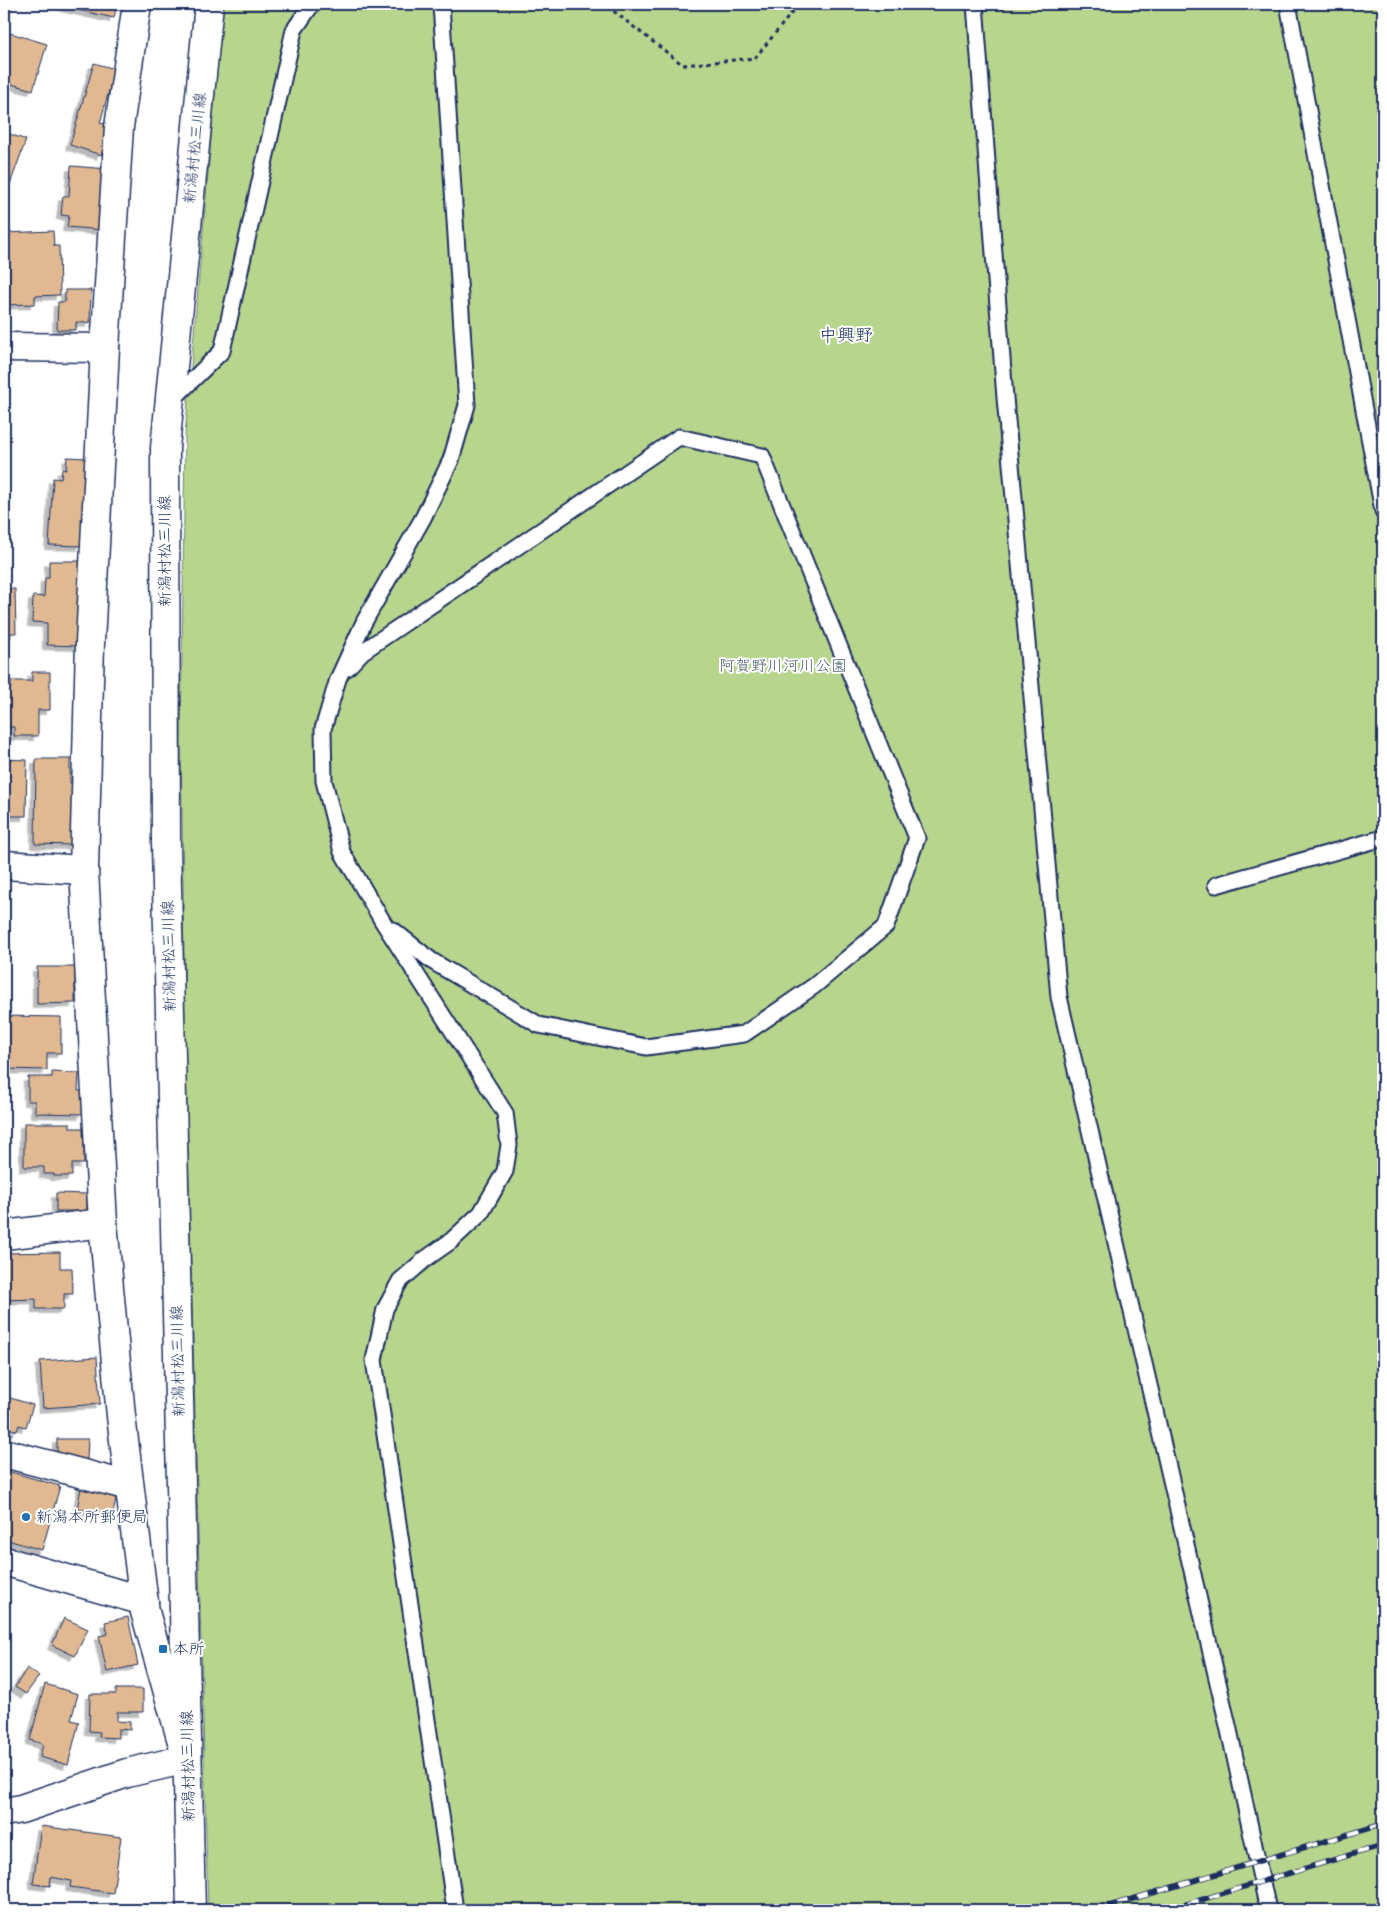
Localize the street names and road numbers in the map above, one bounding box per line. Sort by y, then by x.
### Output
street label: 新潟村松三川線 [178,91,212,205]
street label: 新潟村松三川線 [154,495,176,607]
street label: 新潟村松三川線 [157,900,181,1012]
street label: 新潟村松三川線 [166,1305,190,1417]
street label: 新潟村松三川線 [176,1710,200,1822]

